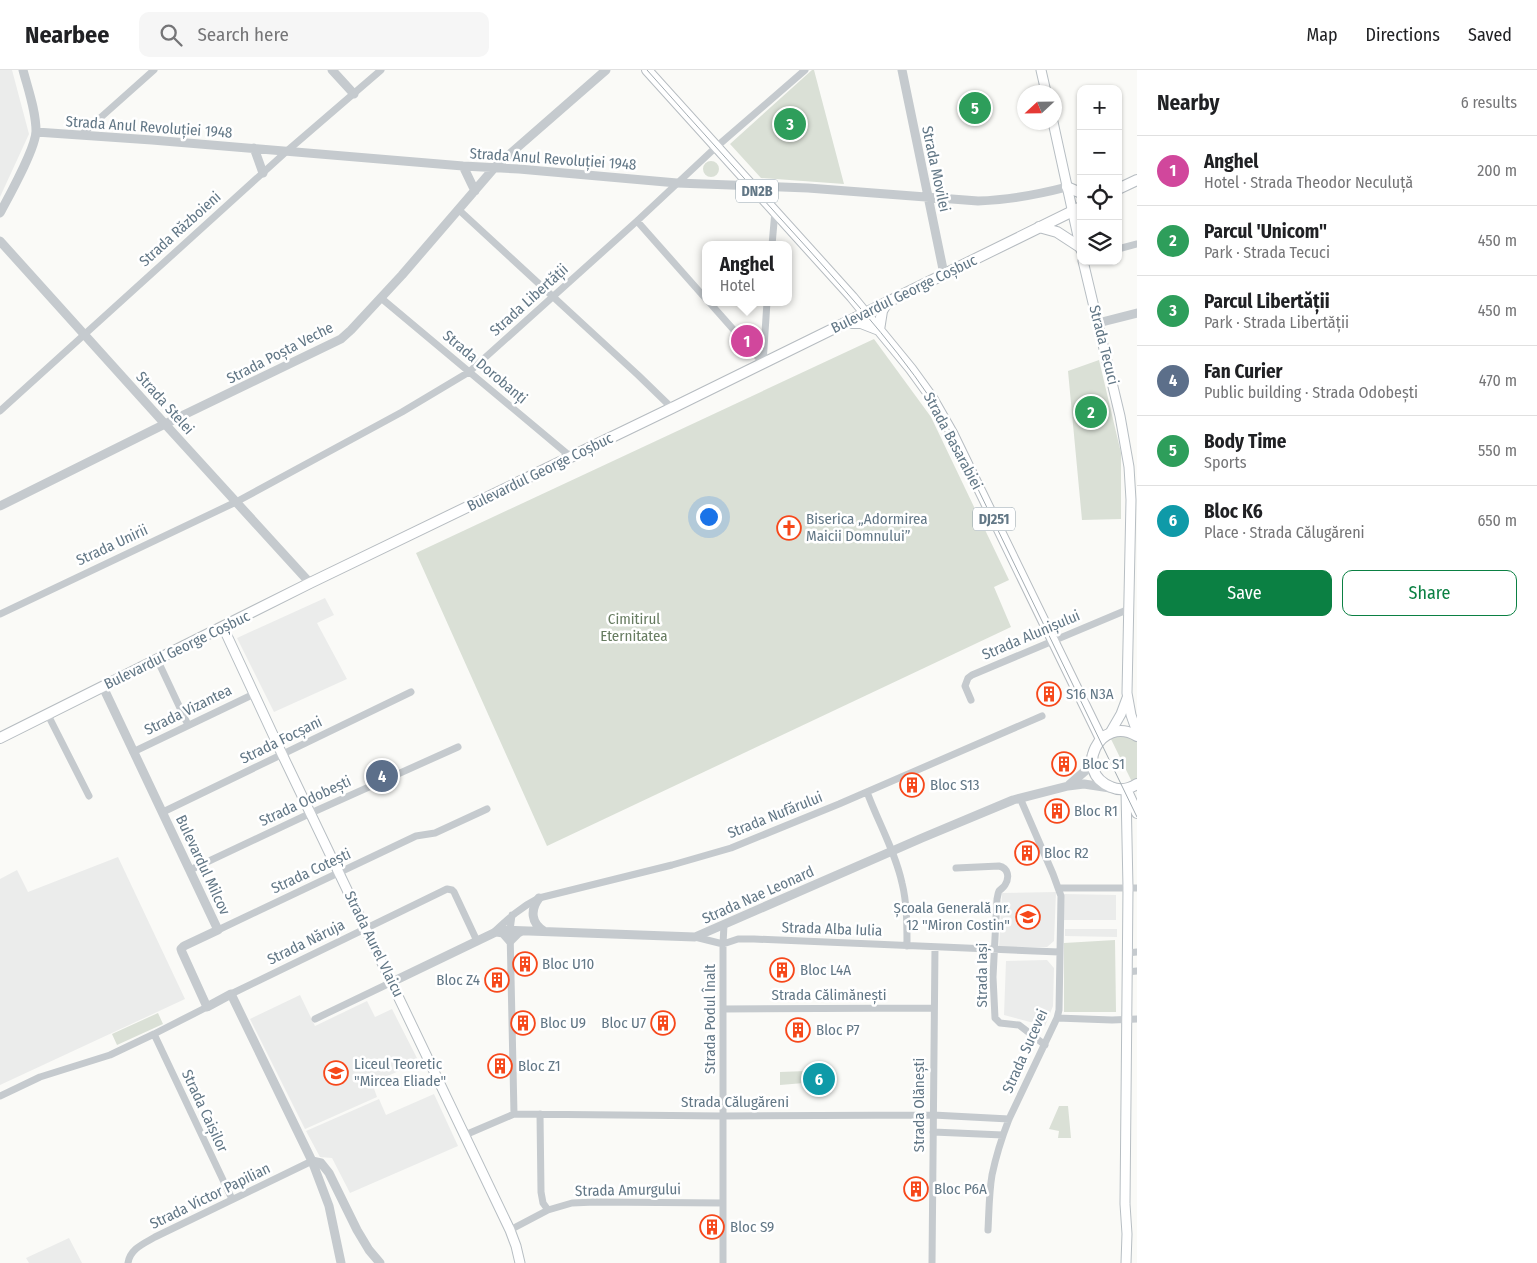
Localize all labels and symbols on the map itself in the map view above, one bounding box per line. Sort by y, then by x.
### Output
north arrow [1017,85,1062,130]
pin: 5 [959,89,991,127]
pin: 3 [774,105,806,143]
street label: Strada Anul Revoluției 1948 [65,112,233,143]
street label: Strada Movilei [918,124,954,214]
street label: Strada Anul Revoluției 1948 [469,144,637,175]
road number: DN2B [736,180,778,202]
street label: Strada Războieni [136,188,224,270]
street label: Bulevardul George Coșbuc [828,251,981,338]
street label: Strada Libertății [486,260,572,341]
street label: Strada Tecuci [1085,303,1123,387]
street label: Strada Poșta Veche [224,318,337,389]
pin: 1 [731,322,763,360]
street label: Strada Dorobanți [439,327,531,408]
street label: Strada Stelei [132,368,198,438]
street label: Strada Basarabiei [920,389,986,493]
pin: 2 [1075,393,1107,431]
street label: Bulevardul George Coșbuc [464,429,617,516]
your location [696,504,722,530]
road number: DJ251 [973,508,1015,530]
place label: Biserica „Adormirea Maicii Domnului” [806,510,928,545]
church icon: Biserica „Adormirea Maicii Domnului” [776,515,802,541]
street label: Strada Unirii [73,521,151,569]
street label: Strada Alunișului [979,606,1083,665]
street label: Bulevardul George Coșbuc [101,607,254,694]
park label: Cimitirul Eternitatea [600,610,668,645]
street label: Strada Vizantea [141,681,235,739]
building icon: S16 N3A [1036,681,1062,707]
place label: S16 N3A [1066,685,1114,703]
street label: Strada Focșani [237,712,325,769]
building icon: Bloc S1 [1051,751,1077,777]
place label: Bloc S1 [1082,755,1125,773]
pin: 4 [366,757,398,795]
street label: Strada Odobești [256,772,354,831]
building icon: Bloc S13 [899,772,925,798]
place label: Bloc S13 [930,776,980,794]
street label: Strada Nufărului [725,788,825,842]
building icon: Bloc R1 [1044,798,1070,824]
place label: Bloc R1 [1074,802,1118,820]
street label: Bulevardul Milcov [172,812,234,918]
building icon: Bloc R2 [1014,840,1040,866]
place label: Bloc R2 [1044,844,1089,862]
street label: Strada Cotești [268,845,354,898]
street label: Strada Nae Leonard [699,862,817,928]
street label: Strada Aurel Vlaicu [341,888,407,1000]
place label: Școala Generală nr. 12 "Miron Costin" [894,899,1010,934]
school or university icon: Școala Generală nr. 12 "Miron Costin" [1015,904,1041,930]
street label: Strada Năruja [264,915,348,969]
street label: Strada Alba Iulia [781,918,883,940]
street label: Strada Iași [973,943,992,1007]
building icon: Bloc U10 [512,951,538,977]
place label: Bloc U10 [542,955,594,973]
building icon: Bloc L4A [769,957,795,983]
place label: Bloc L4A [800,961,851,979]
street label: Strada Podul Înalt [701,964,719,1074]
building icon: Bloc Z4 [484,967,510,993]
place label: Bloc Z4 [436,971,480,989]
street label: Strada Călimănești [771,986,887,1005]
street label: Strada Sucevei [998,1006,1052,1096]
building icon: Bloc U9 [510,1010,536,1036]
building icon: Bloc U7 [650,1010,676,1036]
place label: Bloc U9 [540,1014,586,1032]
place label: Bloc U7 [601,1014,646,1032]
building icon: Bloc P7 [785,1017,811,1043]
place label: Bloc P7 [816,1021,860,1039]
building icon: Bloc Z1 [487,1053,513,1079]
place label: Liceul Teoretic "Mircea Eliade" [354,1055,446,1090]
place label: Bloc Z1 [518,1057,561,1075]
street label: Strada Olănești [910,1058,929,1152]
school or university icon: Liceul Teoretic "Mircea Eliade" [323,1060,349,1086]
pin: 6 [803,1060,835,1098]
street label: Strada Caișilor [177,1067,232,1156]
street label: Strada Călugăreni [681,1093,789,1111]
street label: Strada Victor Papilian [147,1159,273,1233]
building icon: Bloc P6A [903,1176,929,1202]
street label: Strada Amurgului [575,1180,681,1200]
place label: Bloc P6A [934,1180,987,1198]
building icon: Bloc S9 [699,1214,725,1240]
place label: Bloc S9 [730,1218,774,1236]

